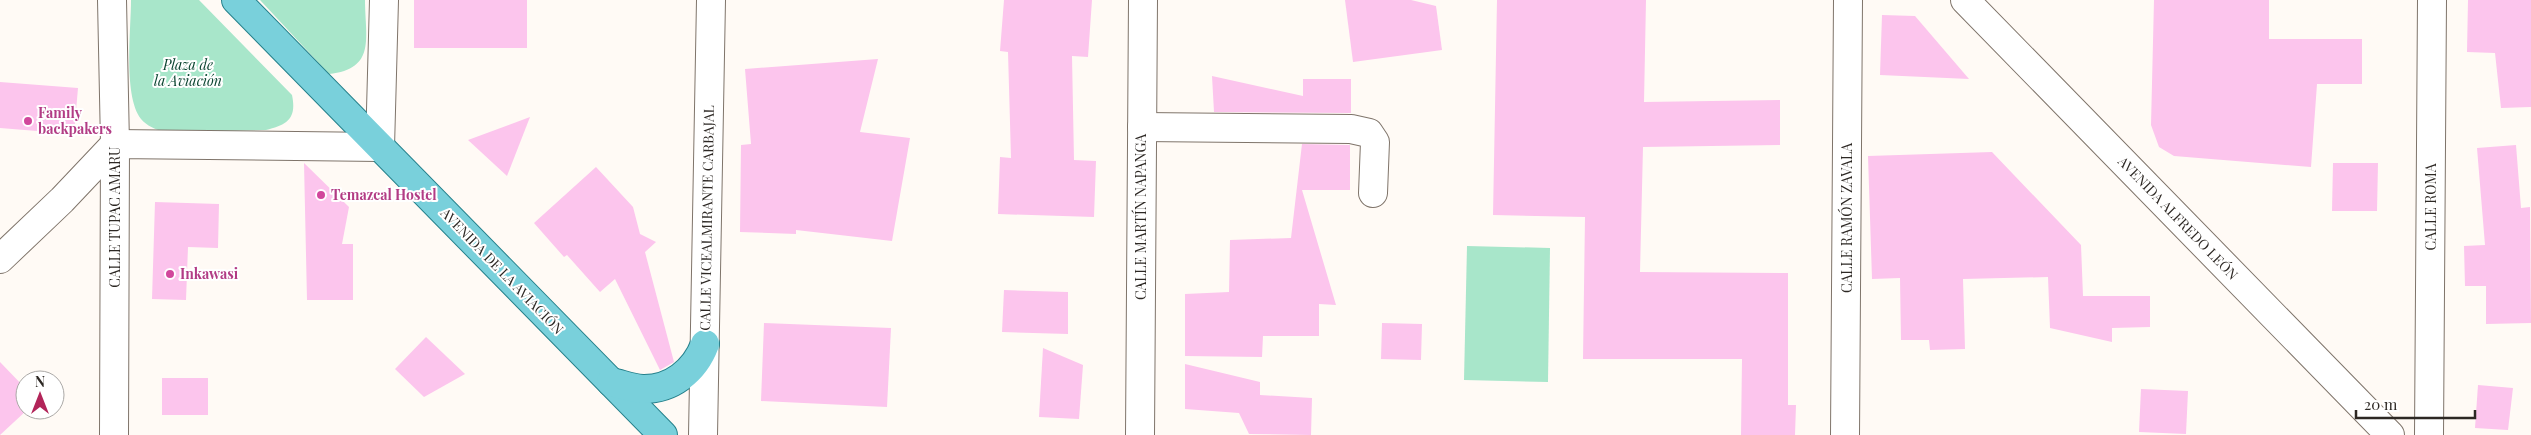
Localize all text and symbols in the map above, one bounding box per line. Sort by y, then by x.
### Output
park label: Plaza de la Aviación [154,55,222,90]
place label: Family backpakers [38,103,112,138]
street label: CALLE VICEALMIRANTE CARBAJAL [695,105,718,331]
marker: Family backpakers [22,115,34,127]
street label: CALLE MARTÍN NAPANGA [1131,134,1150,300]
street label: CALLE RAMÓN ZAVALA [1837,143,1856,293]
street label: CALLE TUPAC AMARU [105,146,124,288]
street label: AVENIDA ALFREDO LEÓN [2114,151,2243,284]
street label: CALLE ROMA [2421,163,2440,251]
place label: Temazcal Hostel [331,185,437,204]
marker: Temazcal Hostel [315,189,327,201]
street label: AVENIDA DE LA AVIACIÓN [436,203,568,338]
place label: Inkawasi [180,264,239,283]
marker: Inkawasi [164,268,176,280]
north arrow [15,370,65,420]
text: N [35,372,45,391]
scale bar [2356,388,2475,420]
text: 20 m [2364,394,2398,414]

